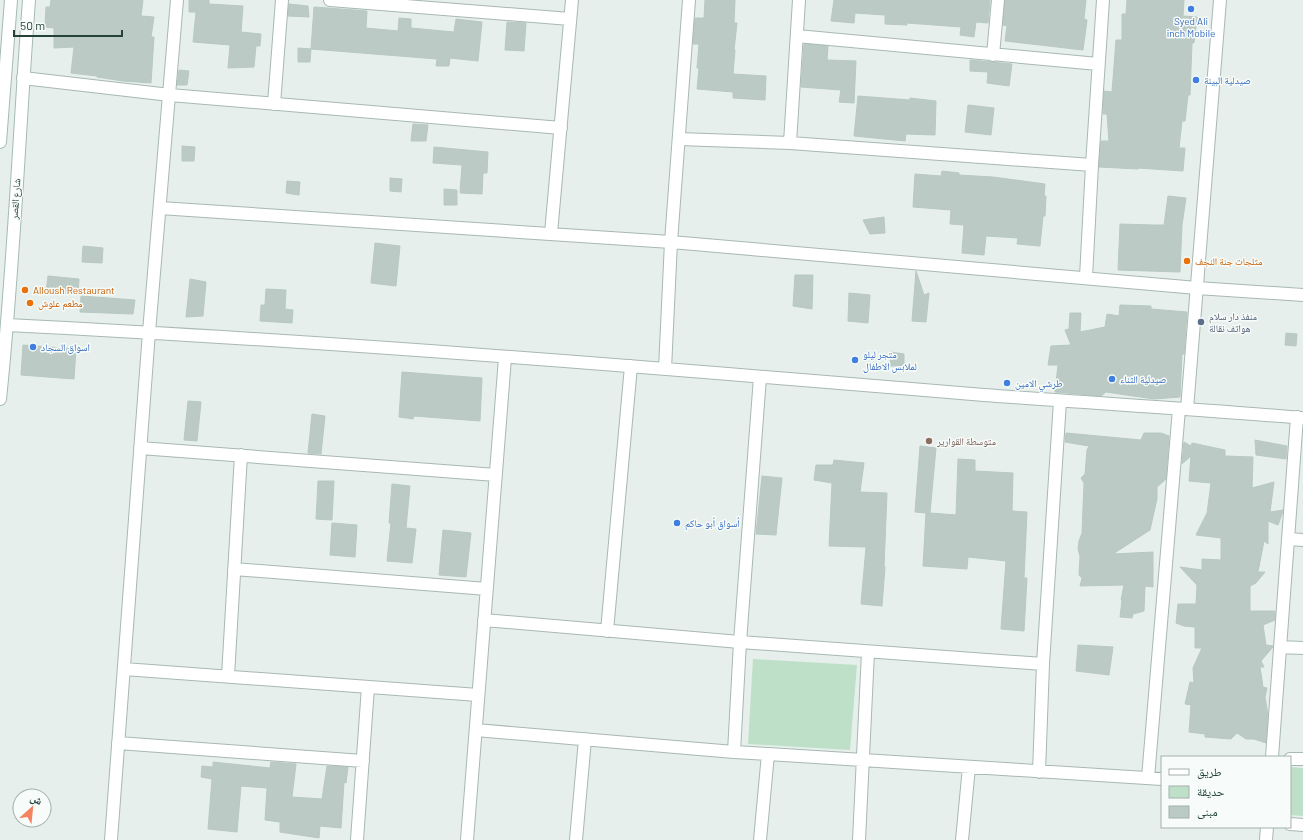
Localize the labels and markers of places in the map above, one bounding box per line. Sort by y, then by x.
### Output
marker: Syed Ali inch Mobile [1186,4,1196,14]
place label: Syed Ali inch Mobile [1167,15,1215,39]
place label: صيدلية البينة [1204,74,1251,86]
marker: صيدلية البينة [1191,75,1201,85]
place label: مثلجات جنة النجف [1195,255,1263,267]
marker: مثلجات جنة النجف [1182,256,1192,266]
place label: Alloush Restaurant [33,284,115,296]
marker: Alloush Restaurant [20,285,30,295]
place label: مطعم علوش [38,297,83,311]
marker: مطعم علوش [25,298,35,308]
place label: منفذ دار سلام هواتف نقالة [1209,310,1257,334]
marker: منفذ دار سلام هواتف نقالة [1196,317,1206,327]
place label: اسواق السجاد [41,341,90,354]
marker: اسواق السجاد [28,342,38,352]
place label: متجر ليلو لملابس الاطفال [863,348,917,373]
marker: متجر ليلو لملابس الاطفال [850,355,860,365]
place label: صيدلية الثناء [1120,373,1167,385]
marker: صيدلية الثناء [1107,374,1117,384]
place label: طرشي الامين [1015,377,1063,392]
marker: طرشي الامين [1002,378,1012,388]
place label: متوسطة القوارير [936,435,996,447]
marker: متوسطة القوارير [924,436,934,446]
place label: أسواق أبو حاكم [685,517,740,531]
marker: أسواق أبو حاكم [672,518,682,528]

